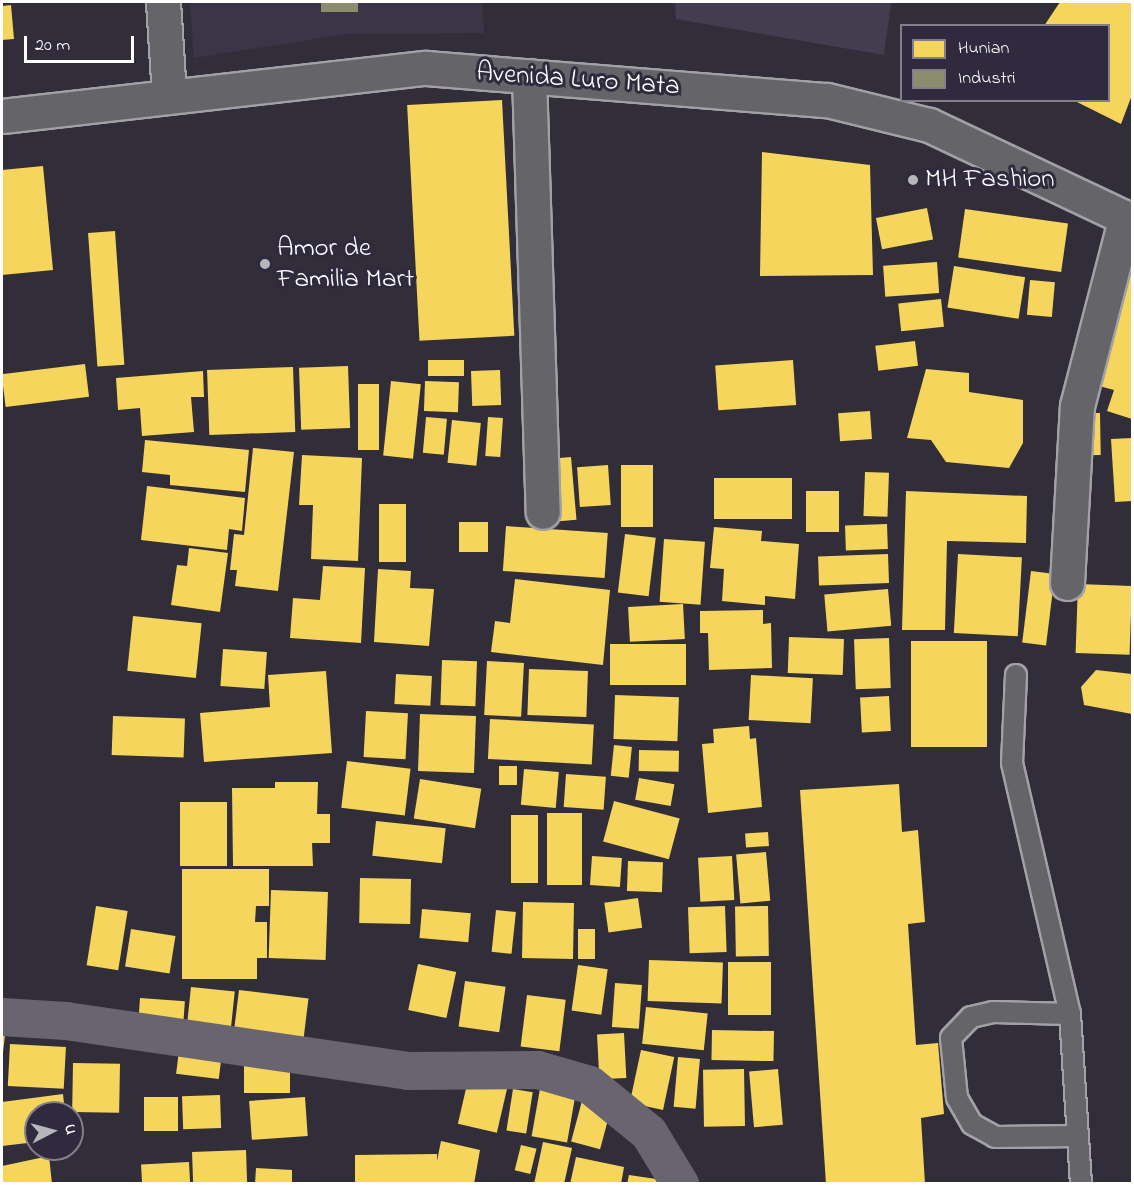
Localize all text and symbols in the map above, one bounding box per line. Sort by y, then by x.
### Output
scale bar [27,24,136,62]
legend [900,24,1110,102]
text: 20 m [35,33,70,59]
text: Hunian [958,36,1009,62]
street label: Avenida Luro Mata [475,57,681,103]
text: Industri [958,66,1016,92]
place label: MH Fashion [925,164,1055,196]
marker: MH Fashion [906,173,920,187]
place label: Amor de Familia Mart [277,232,414,295]
marker: Amor de Familia Mart [258,257,272,271]
north arrow [24,1101,84,1161]
text: U [57,1123,82,1136]

